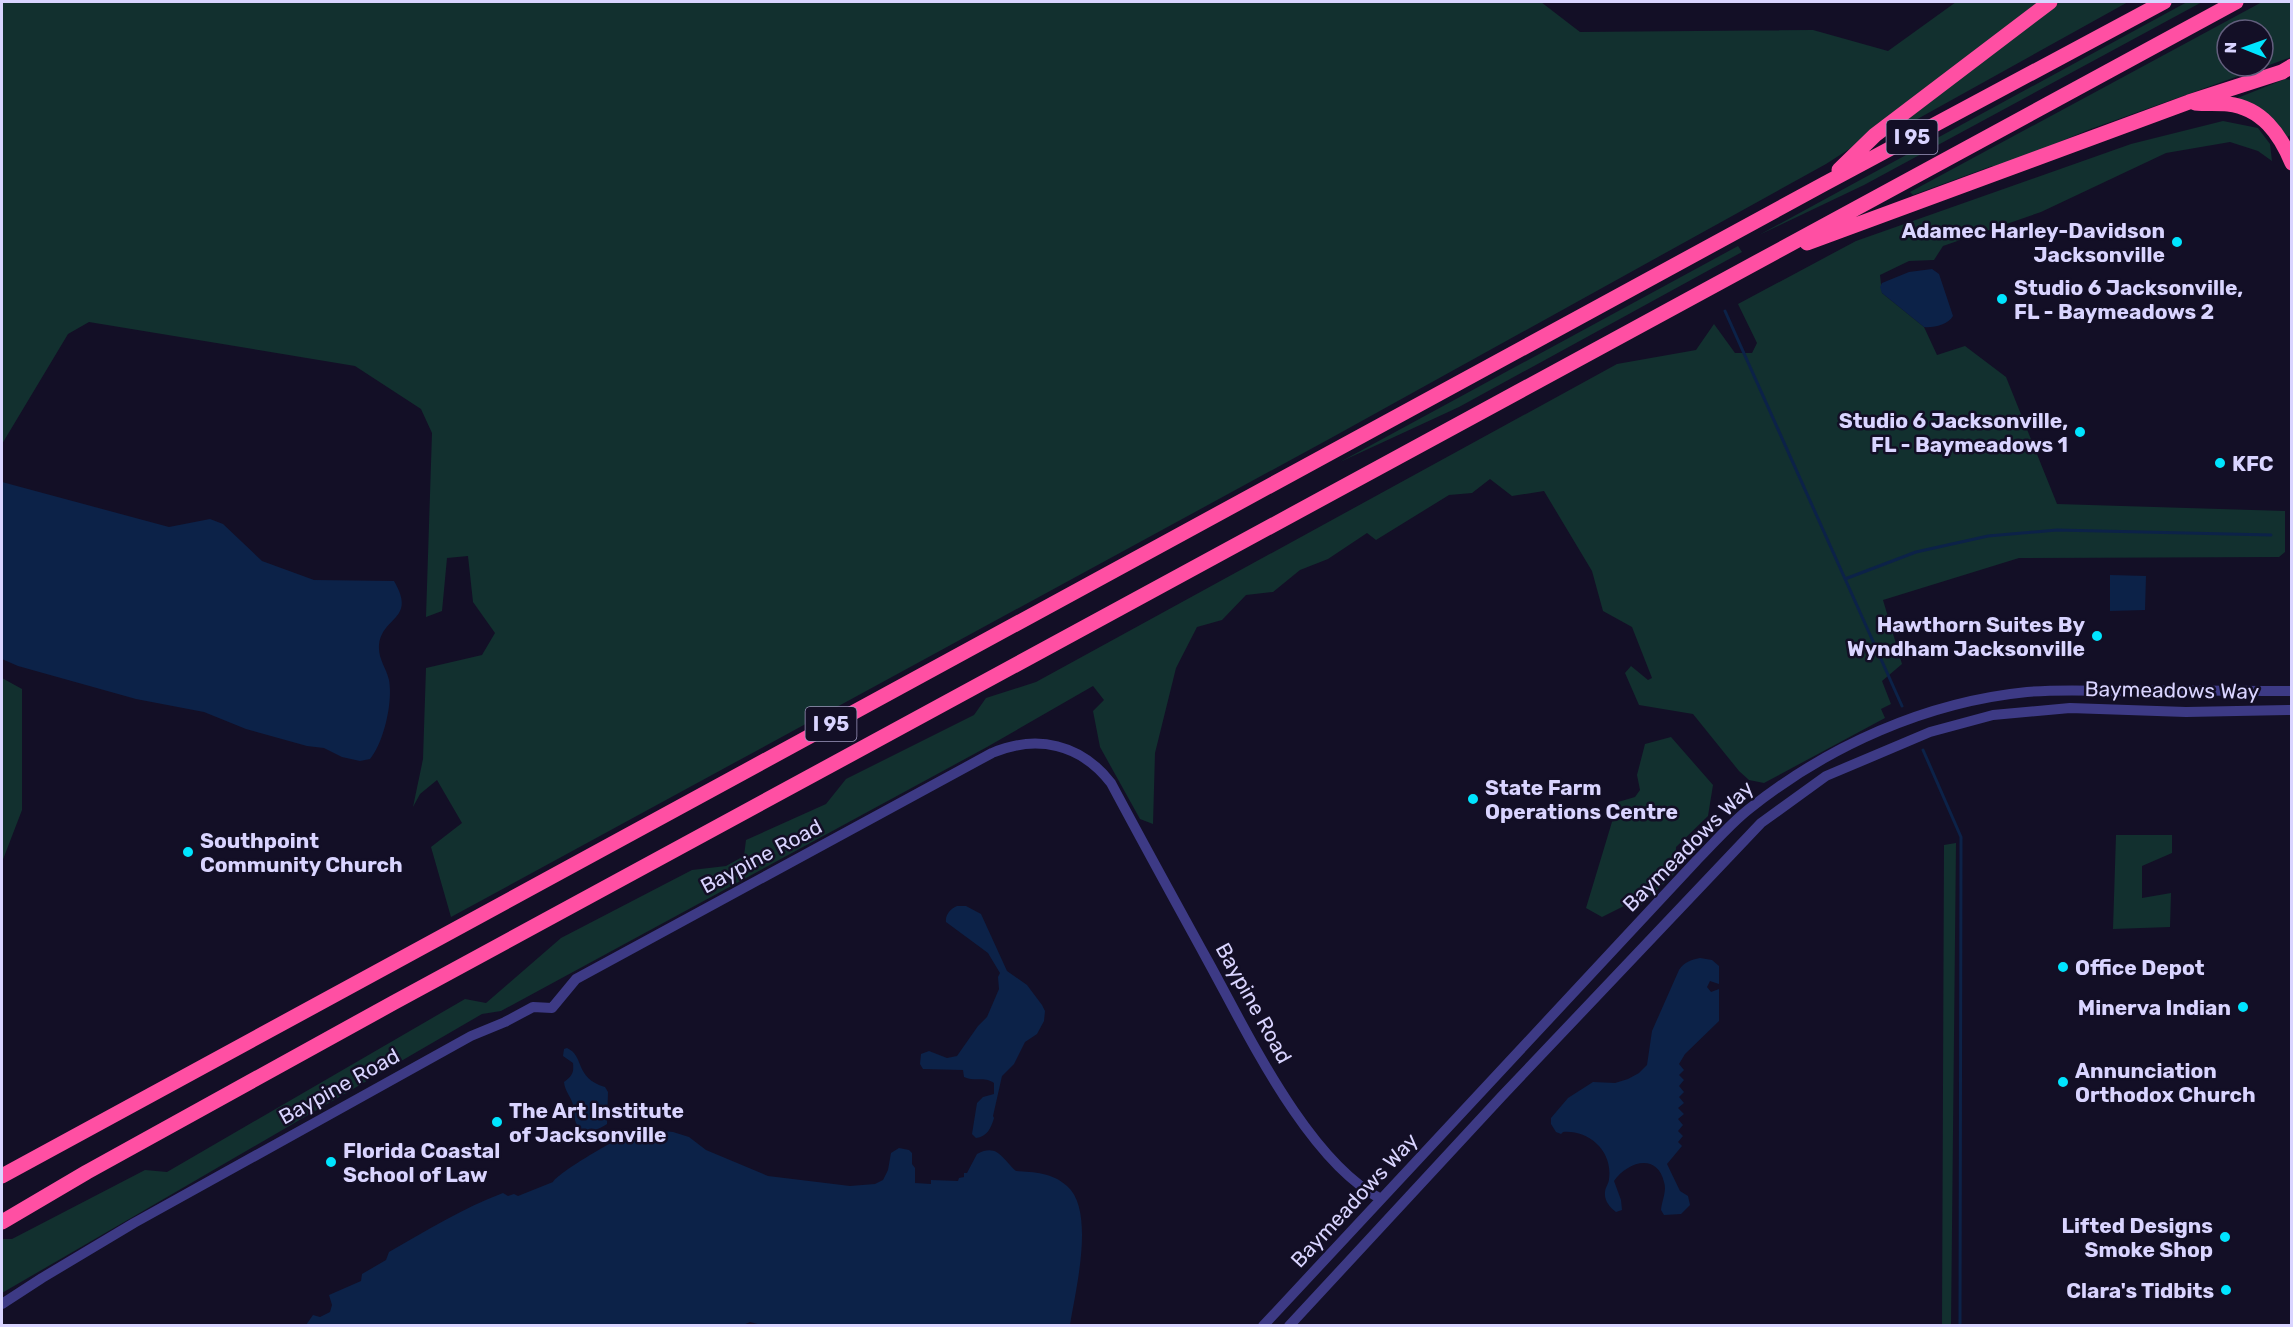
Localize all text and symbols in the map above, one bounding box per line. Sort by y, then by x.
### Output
north arrow [2215,18,2275,78]
text: N [2221,42,2240,54]
road number: I 95 [1886,120,1938,154]
place label: Adamec Harley-Davidson Jacksonville [1901,218,2165,267]
marker: Adamec Harley-Davidson Jacksonville [2170,235,2184,249]
place label: Studio 6 Jacksonville, FL - Baymeadows 2 [2014,275,2243,324]
marker: Studio 6 Jacksonville, FL - Baymeadows 2 [1995,292,2009,306]
place label: Studio 6 Jacksonville, FL - Baymeadows 1 [1839,408,2068,457]
marker: Studio 6 Jacksonville, FL - Baymeadows 1 [2073,425,2087,439]
place label: KFC [2232,451,2274,476]
marker: KFC [2213,456,2227,470]
place label: Hawthorn Suites By Wyndham Jacksonville [1847,612,2085,661]
marker: Hawthorn Suites By Wyndham Jacksonville [2090,629,2104,643]
street label: Baymeadows Way [2084,676,2260,704]
road number: I 95 [806,707,856,741]
place label: State Farm Operations Centre [1485,775,1678,824]
street label: Baymeadows Way [1617,775,1759,917]
marker: State Farm Operations Centre [1466,792,1480,806]
street label: Baypine Road [696,814,826,898]
place label: Southpoint Community Church [200,828,403,877]
marker: Southpoint Community Church [181,845,195,859]
street label: Baypine Road [1211,938,1297,1068]
place label: Office Depot [2075,955,2205,980]
marker: Office Depot [2056,960,2070,974]
place label: Minerva Indian [2078,995,2231,1020]
marker: Minerva Indian [2236,1000,2250,1014]
street label: Baypine Road [274,1043,404,1129]
place label: Annunciation Orthodox Church [2075,1058,2256,1107]
marker: Annunciation Orthodox Church [2056,1075,2070,1089]
place label: The Art Institute of Jacksonville [509,1098,684,1147]
marker: The Art Institute of Jacksonville [490,1115,504,1129]
street label: Baymeadows Way [1285,1127,1423,1272]
place label: Florida Coastal School of Law [343,1138,500,1187]
marker: Florida Coastal School of Law [324,1155,338,1169]
place label: Lifted Designs Smoke Shop [2062,1213,2213,1262]
marker: Lifted Designs Smoke Shop [2218,1230,2232,1244]
place label: Clara's Tidbits [2066,1278,2214,1303]
marker: Clara's Tidbits [2219,1283,2233,1297]

